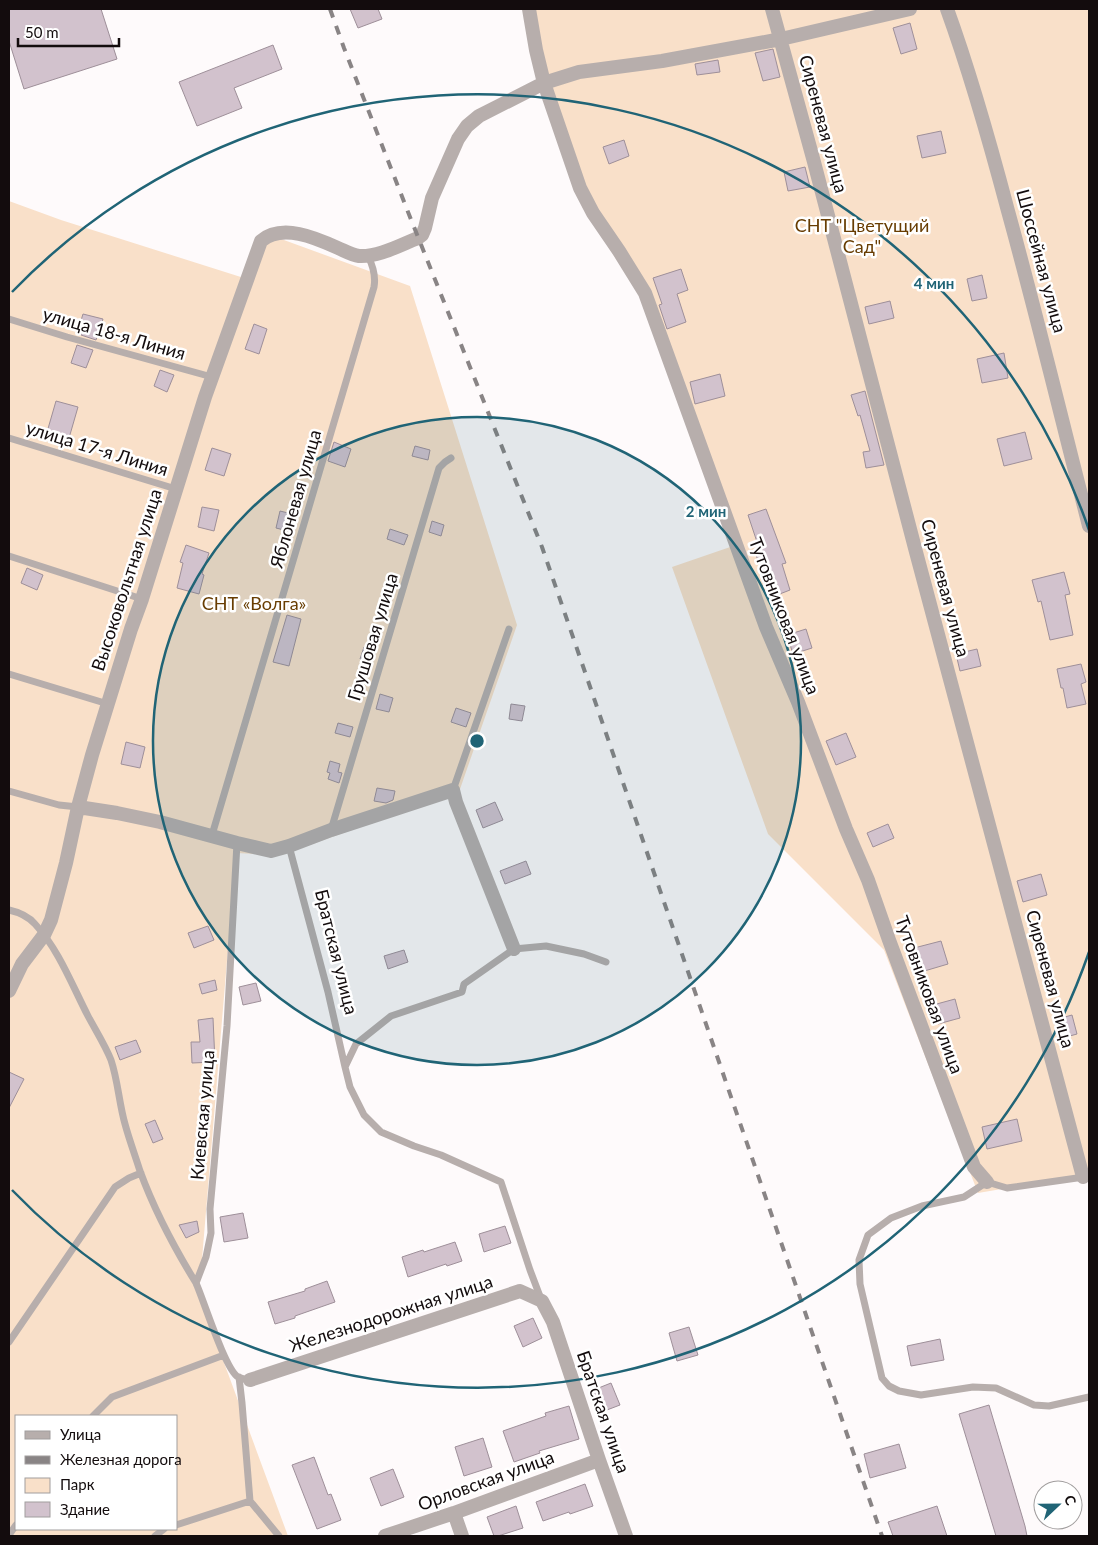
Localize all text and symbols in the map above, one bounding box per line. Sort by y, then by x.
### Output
scale bar [18,15,119,47]
text: 50 m [25,23,59,41]
street label: Сиреневая улица [795,52,853,195]
street label: Шоссейная улица [1012,187,1072,335]
park label: СНТ "Цветущий Сад" [795,214,929,257]
text: 4 мин [914,274,954,292]
street label: улица 18-я Линия [40,302,188,364]
street label: улица 17-я Линия [24,416,171,480]
street label: Яблоневая улица [264,427,325,571]
street label: Высоковольтная улица [86,486,166,673]
text: 2 мин [686,502,726,520]
street label: Сиреневая улица [917,516,975,659]
street label: Тутовниковая улица [745,534,825,697]
street label: Грушовая улица [342,570,402,703]
park label: СНТ «Волга» [202,592,306,614]
centre of rings [468,732,486,750]
street label: Братская улица [311,887,363,1017]
street label: Сиреневая улица [1022,907,1080,1050]
street label: Тутовниковая улица [891,913,969,1077]
street label: Киевская улица [185,1049,219,1181]
street label: Железнодорожная улица [286,1270,495,1356]
street label: Братская улица [573,1348,635,1476]
legend [15,1415,178,1530]
text: Улица [60,1425,101,1443]
street label: Орловская улица [415,1445,557,1515]
text: Железная дорога [60,1450,182,1468]
text: Парк [60,1475,95,1493]
north arrow [1033,1480,1083,1530]
text: С [1061,1492,1080,1508]
text: Здание [60,1500,110,1518]

